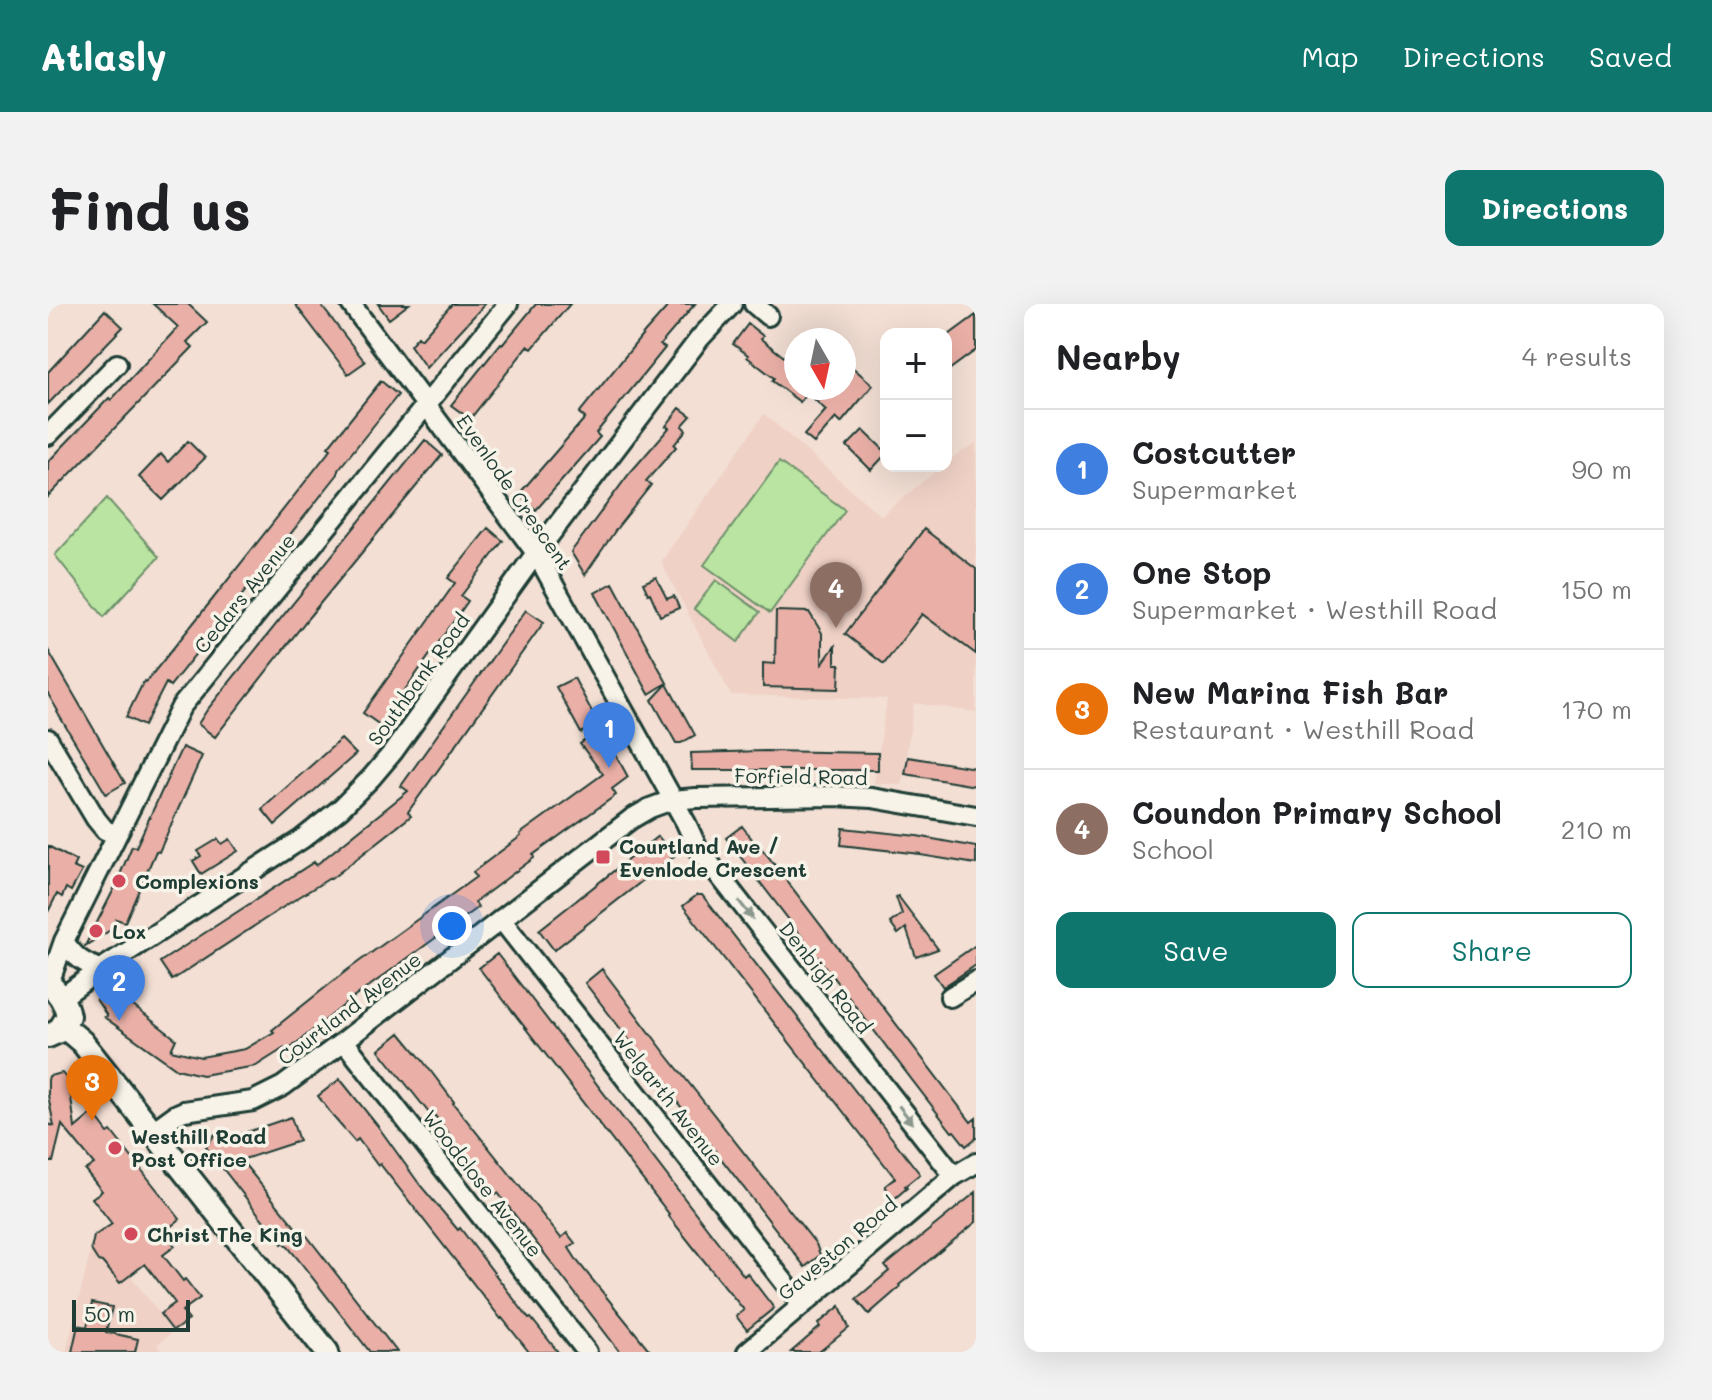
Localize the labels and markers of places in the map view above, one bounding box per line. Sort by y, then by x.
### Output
pin: 4 [810,562,862,628]
pin: 1 [583,702,635,768]
place label: Courtland Ave / Evenlode Crescent [619,833,807,882]
marker: Courtland Ave / Evenlode Crescent [594,848,612,866]
place label: Complexions [135,868,259,894]
marker: Complexions [110,872,128,890]
place label: Lox [112,918,146,944]
marker: Lox [87,922,105,940]
pin: 2 [93,955,145,1021]
pin: 3 [66,1055,118,1121]
place label: Westhill Road Post Office [131,1123,267,1172]
marker: Westhill Road Post Office [106,1139,124,1157]
place label: Christ The King [147,1221,303,1247]
marker: Christ The King [122,1225,140,1243]

